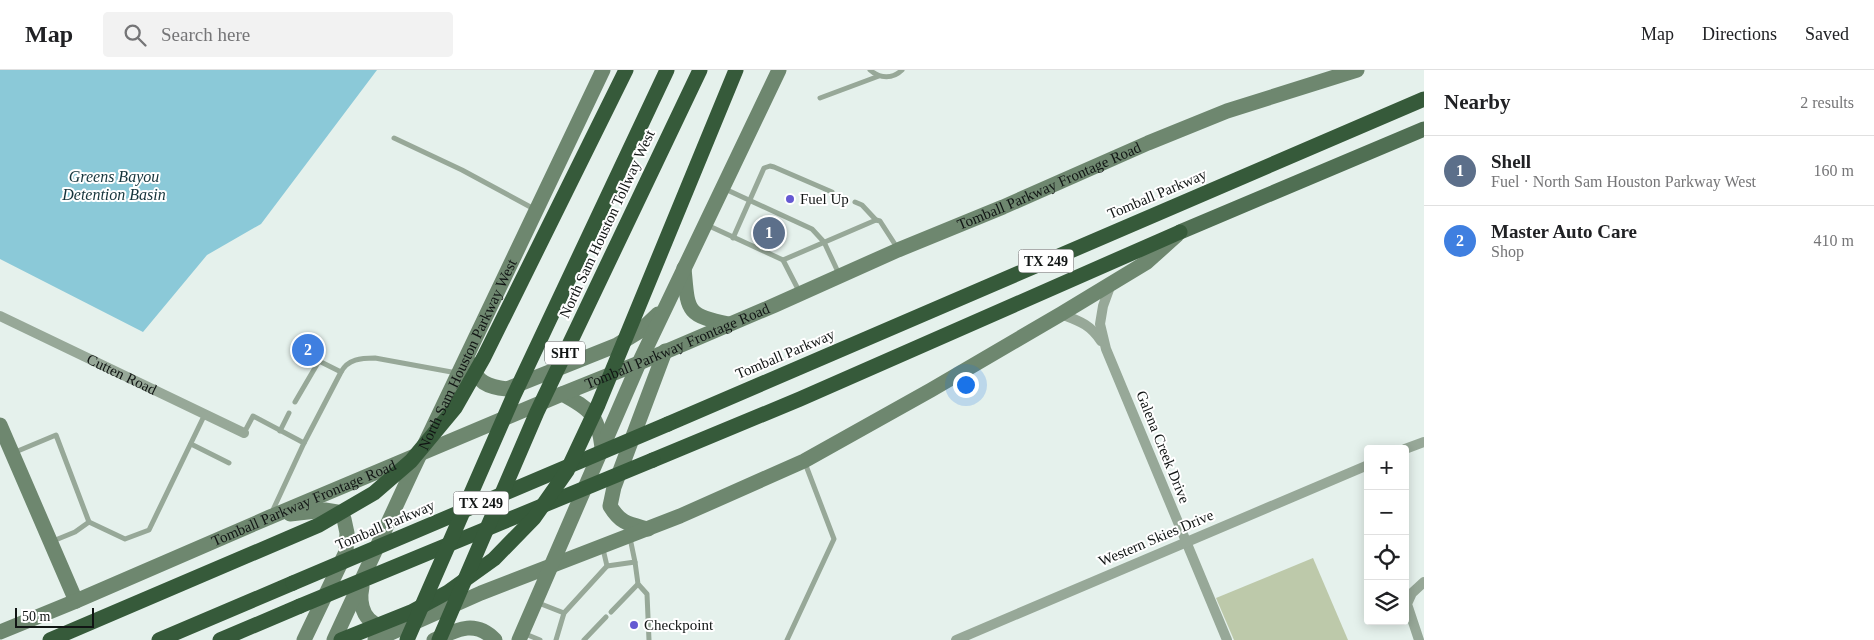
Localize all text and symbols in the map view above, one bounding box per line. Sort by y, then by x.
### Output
search box [103,12,453,57]
text: Map [25,21,73,47]
icon: search [121,21,149,49]
text: Search here [161,24,250,45]
text: Map [1641,24,1674,44]
text: Directions [1702,24,1777,44]
text: Saved [1805,24,1849,44]
text: Nearby [1444,90,1511,114]
text: 2 results [1800,94,1854,111]
street label: North Sam Houston Tollway West [556,127,658,321]
street label: Tomball Parkway Frontage Road [955,139,1144,233]
text: Shell [1491,151,1531,172]
text: 1 [1456,162,1464,179]
text: 160 m [1814,162,1854,179]
street label: Tomball Parkway [1105,166,1209,222]
water label: Greens Bayou Detention Basin [61,168,166,203]
text: Fuel · North Sam Houston Parkway West [1491,173,1756,190]
place label: Fuel Up [800,191,849,207]
marker: Fuel Up [784,193,796,205]
pin: 1 [753,214,785,252]
text: Master Auto Care [1491,221,1637,242]
text: 2 [1456,232,1464,249]
text: 410 m [1814,232,1854,249]
text: Shop [1491,243,1524,260]
road number: TX 249 [1018,250,1074,272]
street label: North Sam Houston Parkway West [415,256,520,453]
street label: Tomball Parkway Frontage Road [583,300,772,392]
street label: Tomball Parkway [733,326,837,382]
pin: 2 [292,331,324,369]
road number: SHT [545,342,585,364]
street label: Cutten Road [84,351,160,398]
your location [953,372,979,398]
street label: Galena Creek Drive [1133,388,1193,506]
map controls [1364,445,1409,625]
button: + [1364,445,1409,490]
street label: Tomball Parkway Frontage Road [208,456,398,550]
button: − [1364,490,1409,535]
road number: TX 249 [454,492,508,514]
street label: Tomball Parkway [333,496,437,554]
street label: Western Skies Drive [1096,506,1216,569]
button: locate [1364,535,1409,580]
button: layers [1364,580,1409,625]
scale bar [15,605,94,628]
text: 50 m [22,609,50,624]
place label: Checkpoint [644,617,714,633]
marker: Checkpoint [628,619,640,631]

